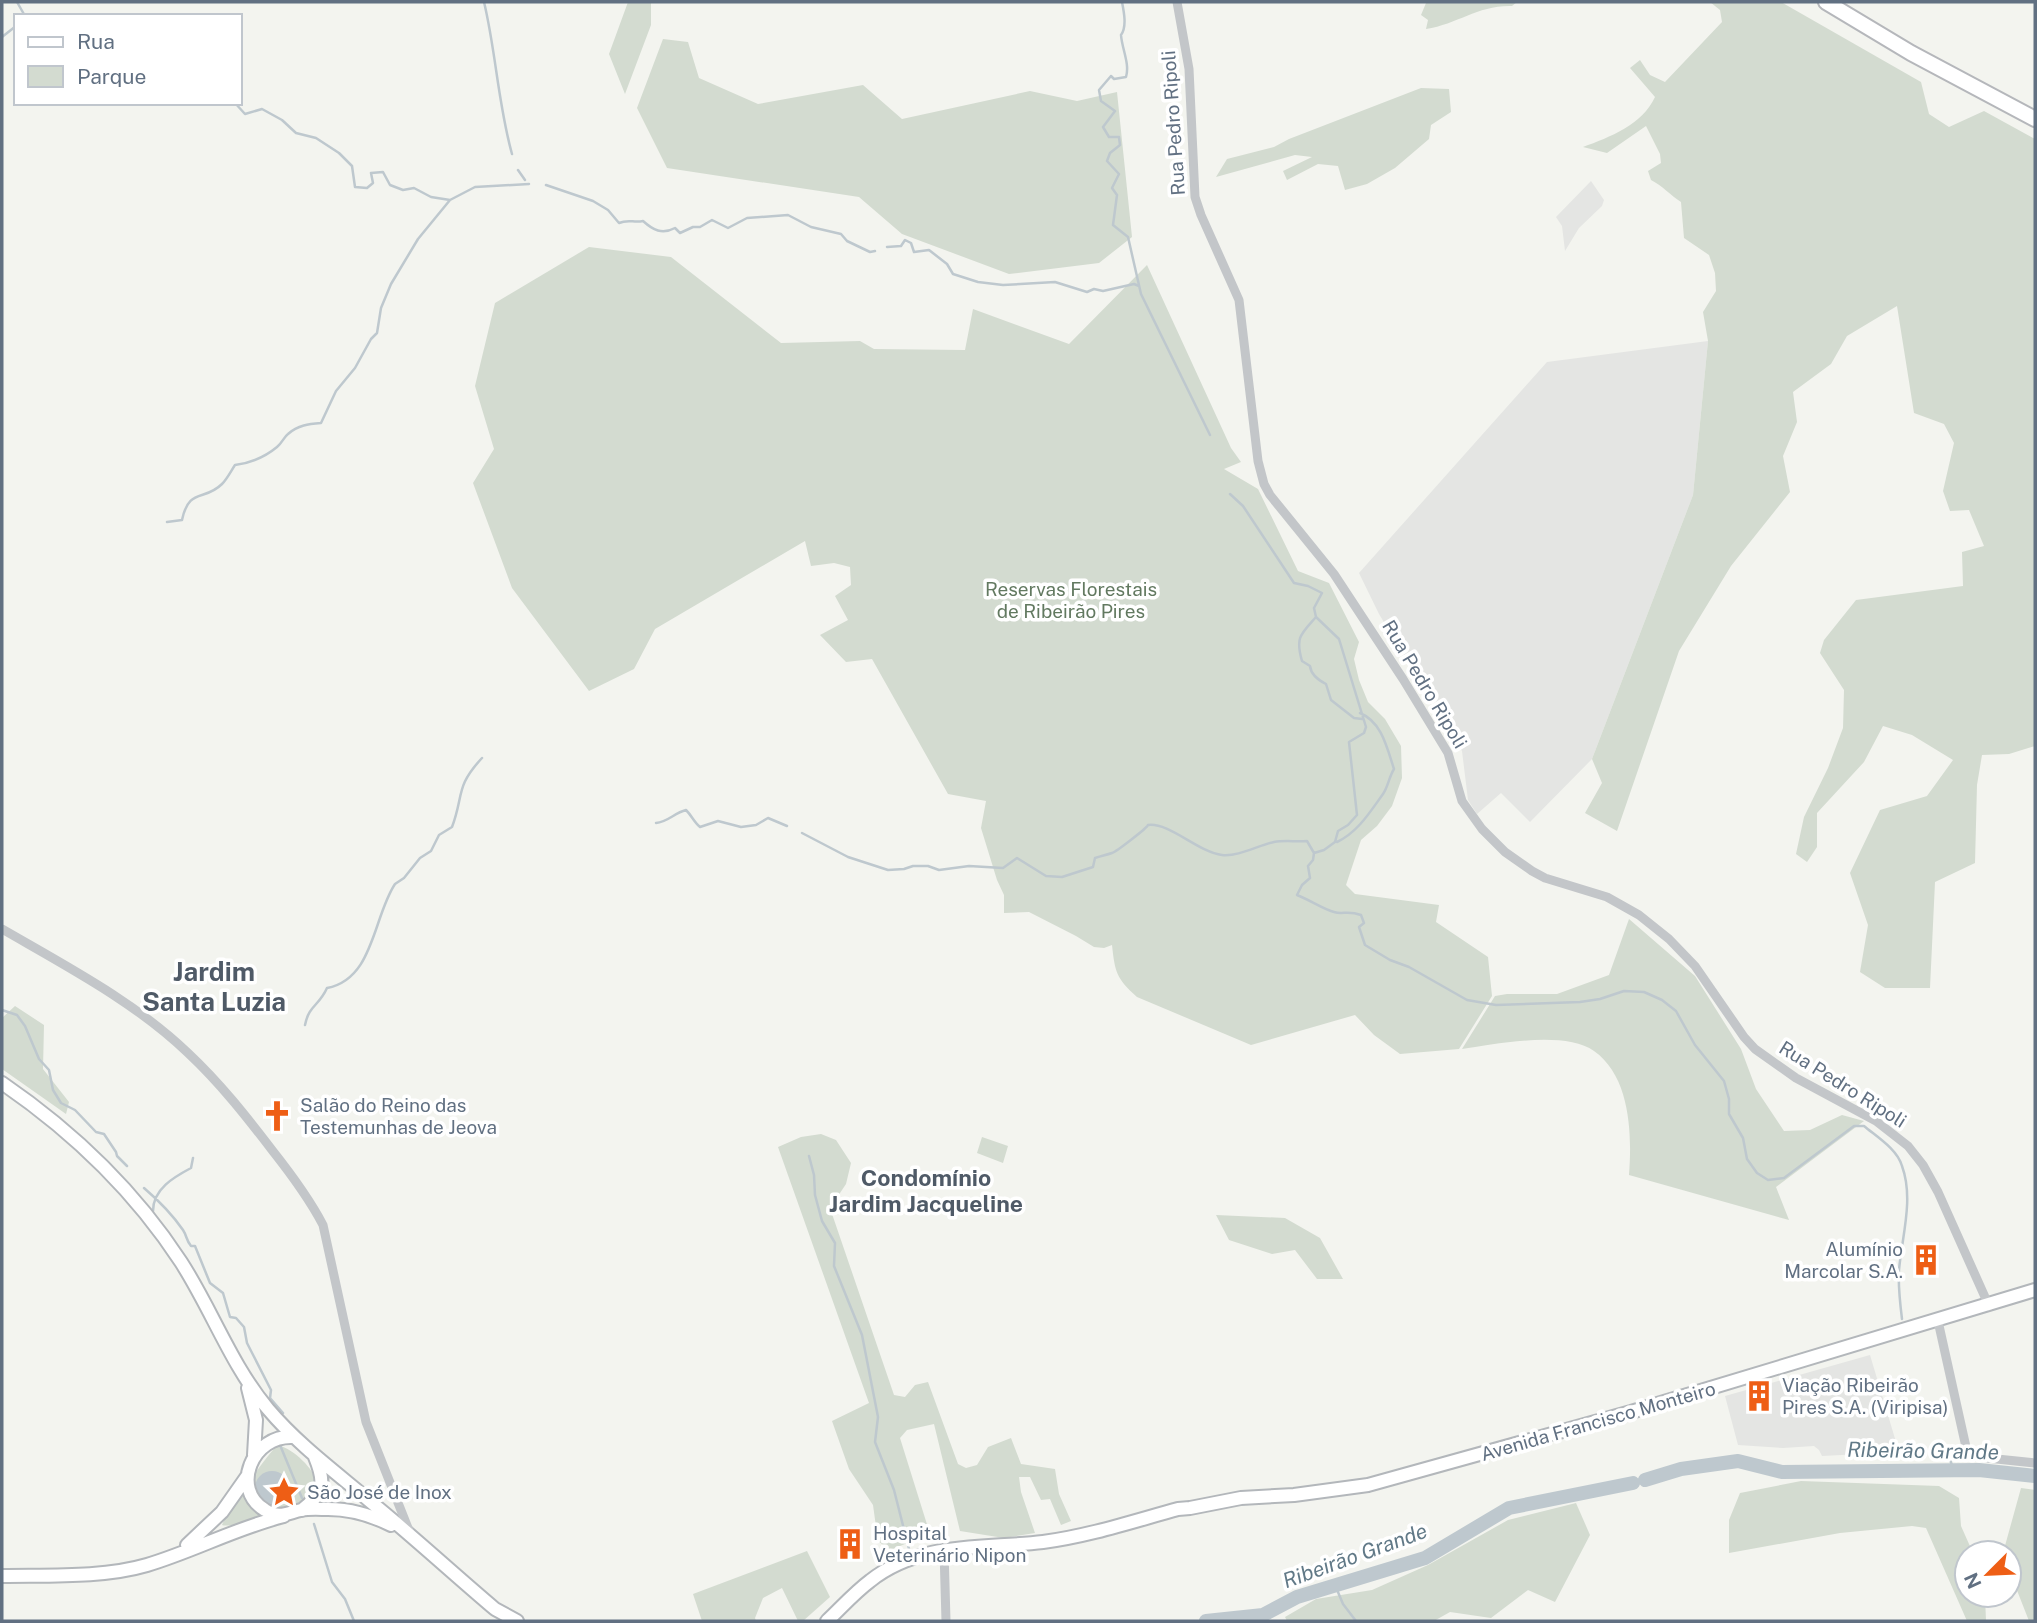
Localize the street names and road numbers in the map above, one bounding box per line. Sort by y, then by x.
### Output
street label: Rua Pedro Ripoli [1157,50,1189,196]
street label: Rua Pedro Ripoli [1378,616,1472,752]
street label: Rua Pedro Ripoli [1775,1036,1911,1132]
street label: Avenida Francisco Monteiro [1478,1377,1718,1465]

